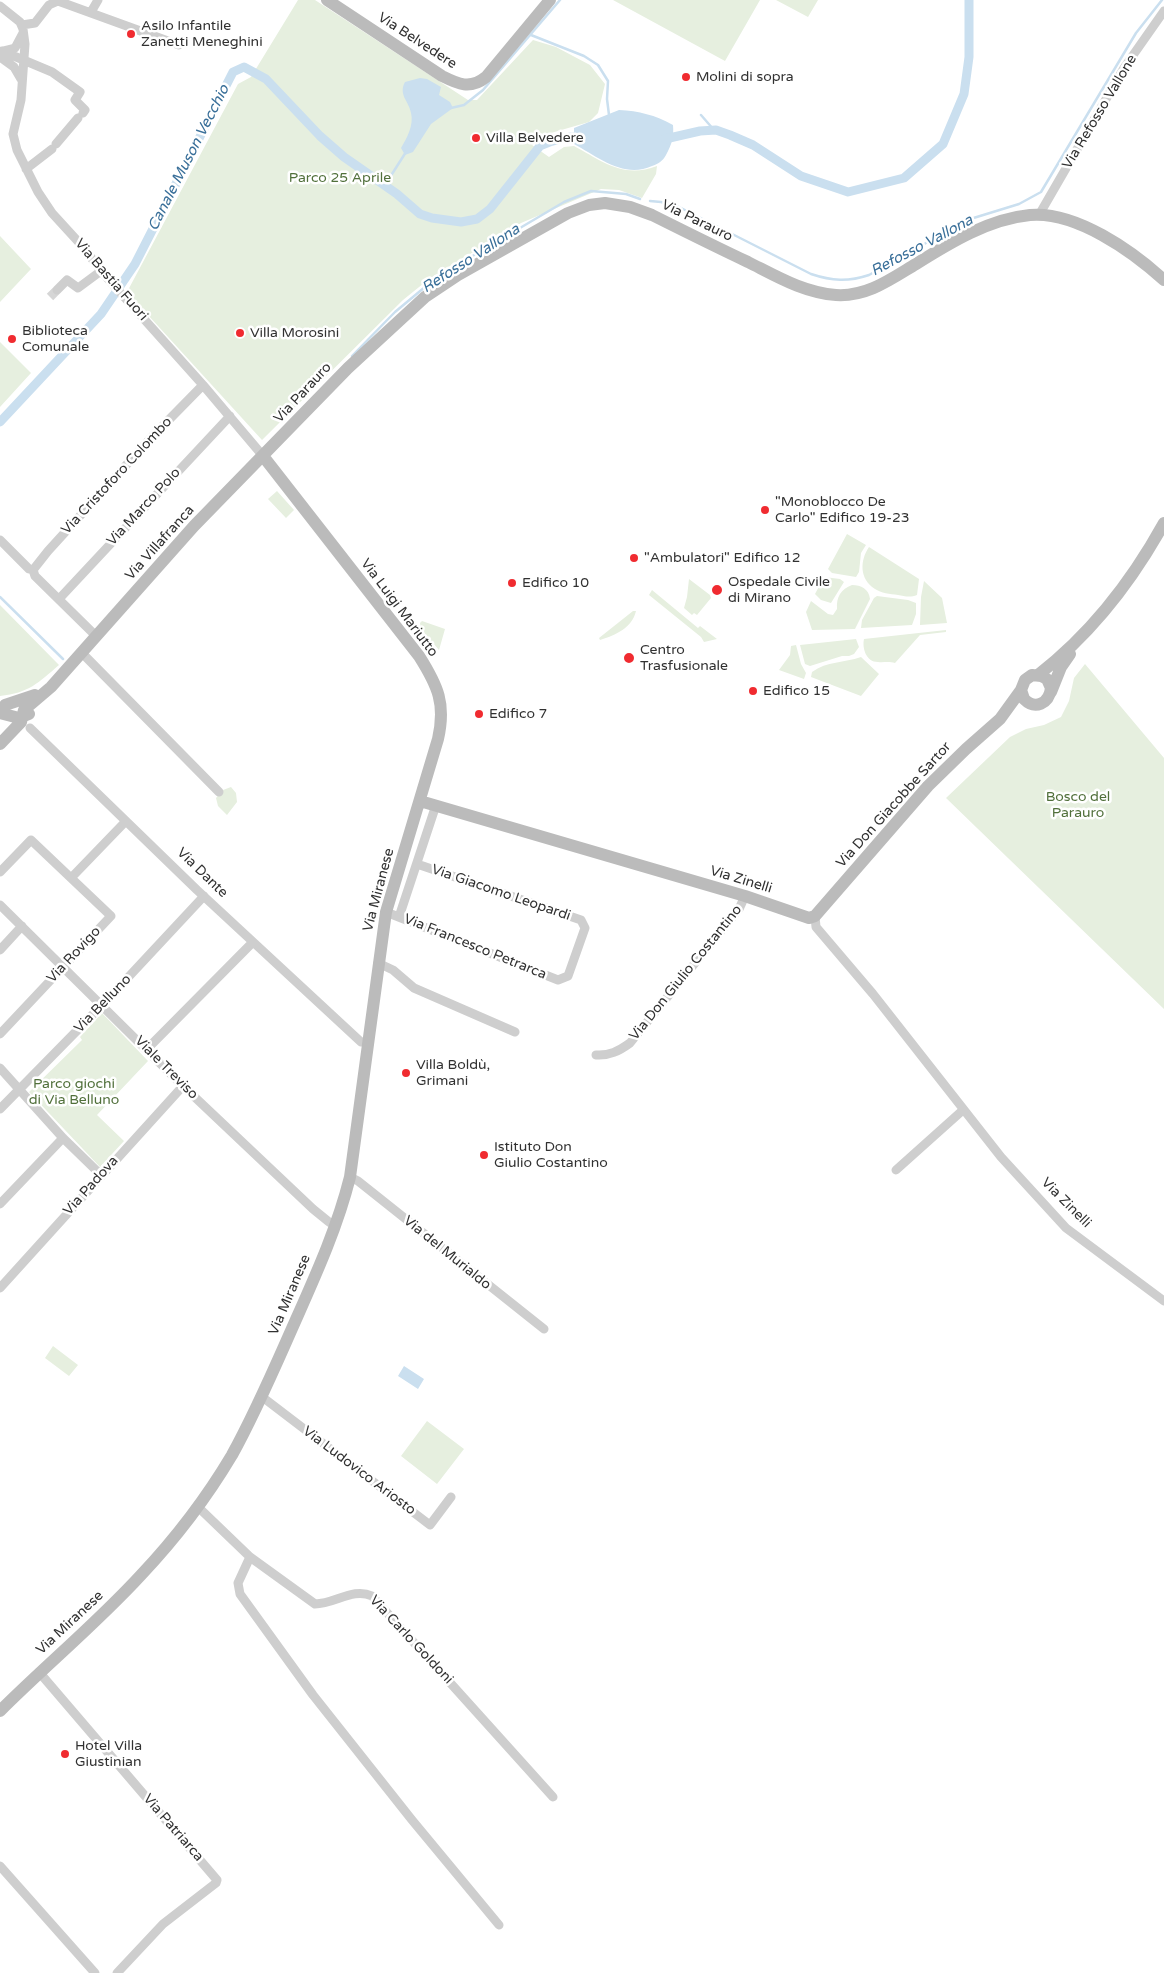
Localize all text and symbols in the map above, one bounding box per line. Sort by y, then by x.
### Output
street label: Via Belvedere [374,9,460,73]
place label: Asilo Infantile Zanetti Meneghini [141,18,263,50]
marker: Asilo Infantile Zanetti Meneghini [125,28,137,40]
street label: Via Refosso Vallone [1059,52,1141,172]
place label: Molini di sopra [696,69,794,85]
marker: Molini di sopra [680,71,692,83]
water label: Canale Muson Vecchio [144,82,234,234]
place label: Villa Belvedere [486,130,584,146]
marker: Villa Belvedere [470,132,482,144]
park label: Parco 25 Aprile [289,170,391,186]
street label: Via Parauro [659,197,735,245]
water label: Refosso Vallona [868,211,976,281]
water label: Refosso Vallona [419,221,523,297]
street label: Via Bastia Fuori [71,236,151,324]
place label: Biblioteca Comunale [22,323,89,356]
place label: Villa Morosini [250,325,339,341]
marker: Villa Morosini [234,327,246,339]
marker: Biblioteca Comunale [6,333,18,345]
street label: Via Parauro [271,359,335,427]
street label: Via Cristoforo Colombo [58,414,176,538]
street label: Via Marco Polo [104,465,184,549]
place label: "Monoblocco De Carlo" Edifico 19-23 [775,494,910,526]
street label: Via Villafranca [122,502,198,584]
marker: "Monoblocco De Carlo" Edifico 19-23 [759,504,771,516]
place label: "Ambulatori" Edifico 12 [644,550,801,566]
marker: "Ambulatori" Edifico 12 [628,552,640,564]
street label: Via Luigi Mariutto [357,556,441,660]
place label: Ospedale Civile di Mirano [728,574,830,606]
place label: Edifico 10 [522,575,589,591]
marker: Edifico 10 [506,577,518,589]
marker: Ospedale Civile di Mirano [710,583,724,597]
place label: Centro Trasfusionale [640,642,728,674]
marker: Centro Trasfusionale [622,651,636,665]
place label: Edifico 15 [763,683,830,699]
marker: Edifico 15 [747,685,759,697]
place label: Edifico 7 [489,706,547,722]
marker: Edifico 7 [473,708,485,720]
street label: Via Don Giacobbe Sartor [833,739,955,871]
park label: Bosco del Parauro [1046,789,1110,822]
street label: Via Dante [173,845,231,901]
street label: Via Miranese [360,846,398,934]
street label: Via Giacomo Leopardi [429,861,573,925]
street label: Via Zinelli [708,863,774,897]
street label: Via Don Giulio Costantino [626,902,746,1044]
street label: Via Francesco Petrarca [401,911,549,983]
street label: Via Rovigo [44,923,104,987]
street label: Via Belluno [71,971,135,1037]
street label: Viale Treviso [131,1033,201,1103]
place label: Villa Boldù, Grimani [416,1057,490,1090]
marker: Villa Boldù, Grimani [400,1067,412,1079]
park label: Parco giochi di Via Belluno [29,1076,119,1108]
place label: Istituto Don Giulio Costantino [494,1139,608,1172]
marker: Istituto Don Giulio Costantino [478,1149,490,1161]
street label: Via Padova [60,1153,122,1219]
street label: Via Zinelli [1037,1174,1095,1232]
street label: Via del Murialdo [400,1213,494,1293]
street label: Via Miranese [266,1252,314,1338]
street label: Via Ludovico Ariosto [299,1423,419,1519]
street label: Via Miranese [33,1588,107,1658]
street label: Via Carlo Goldoni [366,1592,456,1688]
place label: Hotel Villa Giustinian [75,1738,142,1770]
marker: Hotel Villa Giustinian [59,1748,71,1760]
street label: Via Patriarca [139,1791,207,1865]

